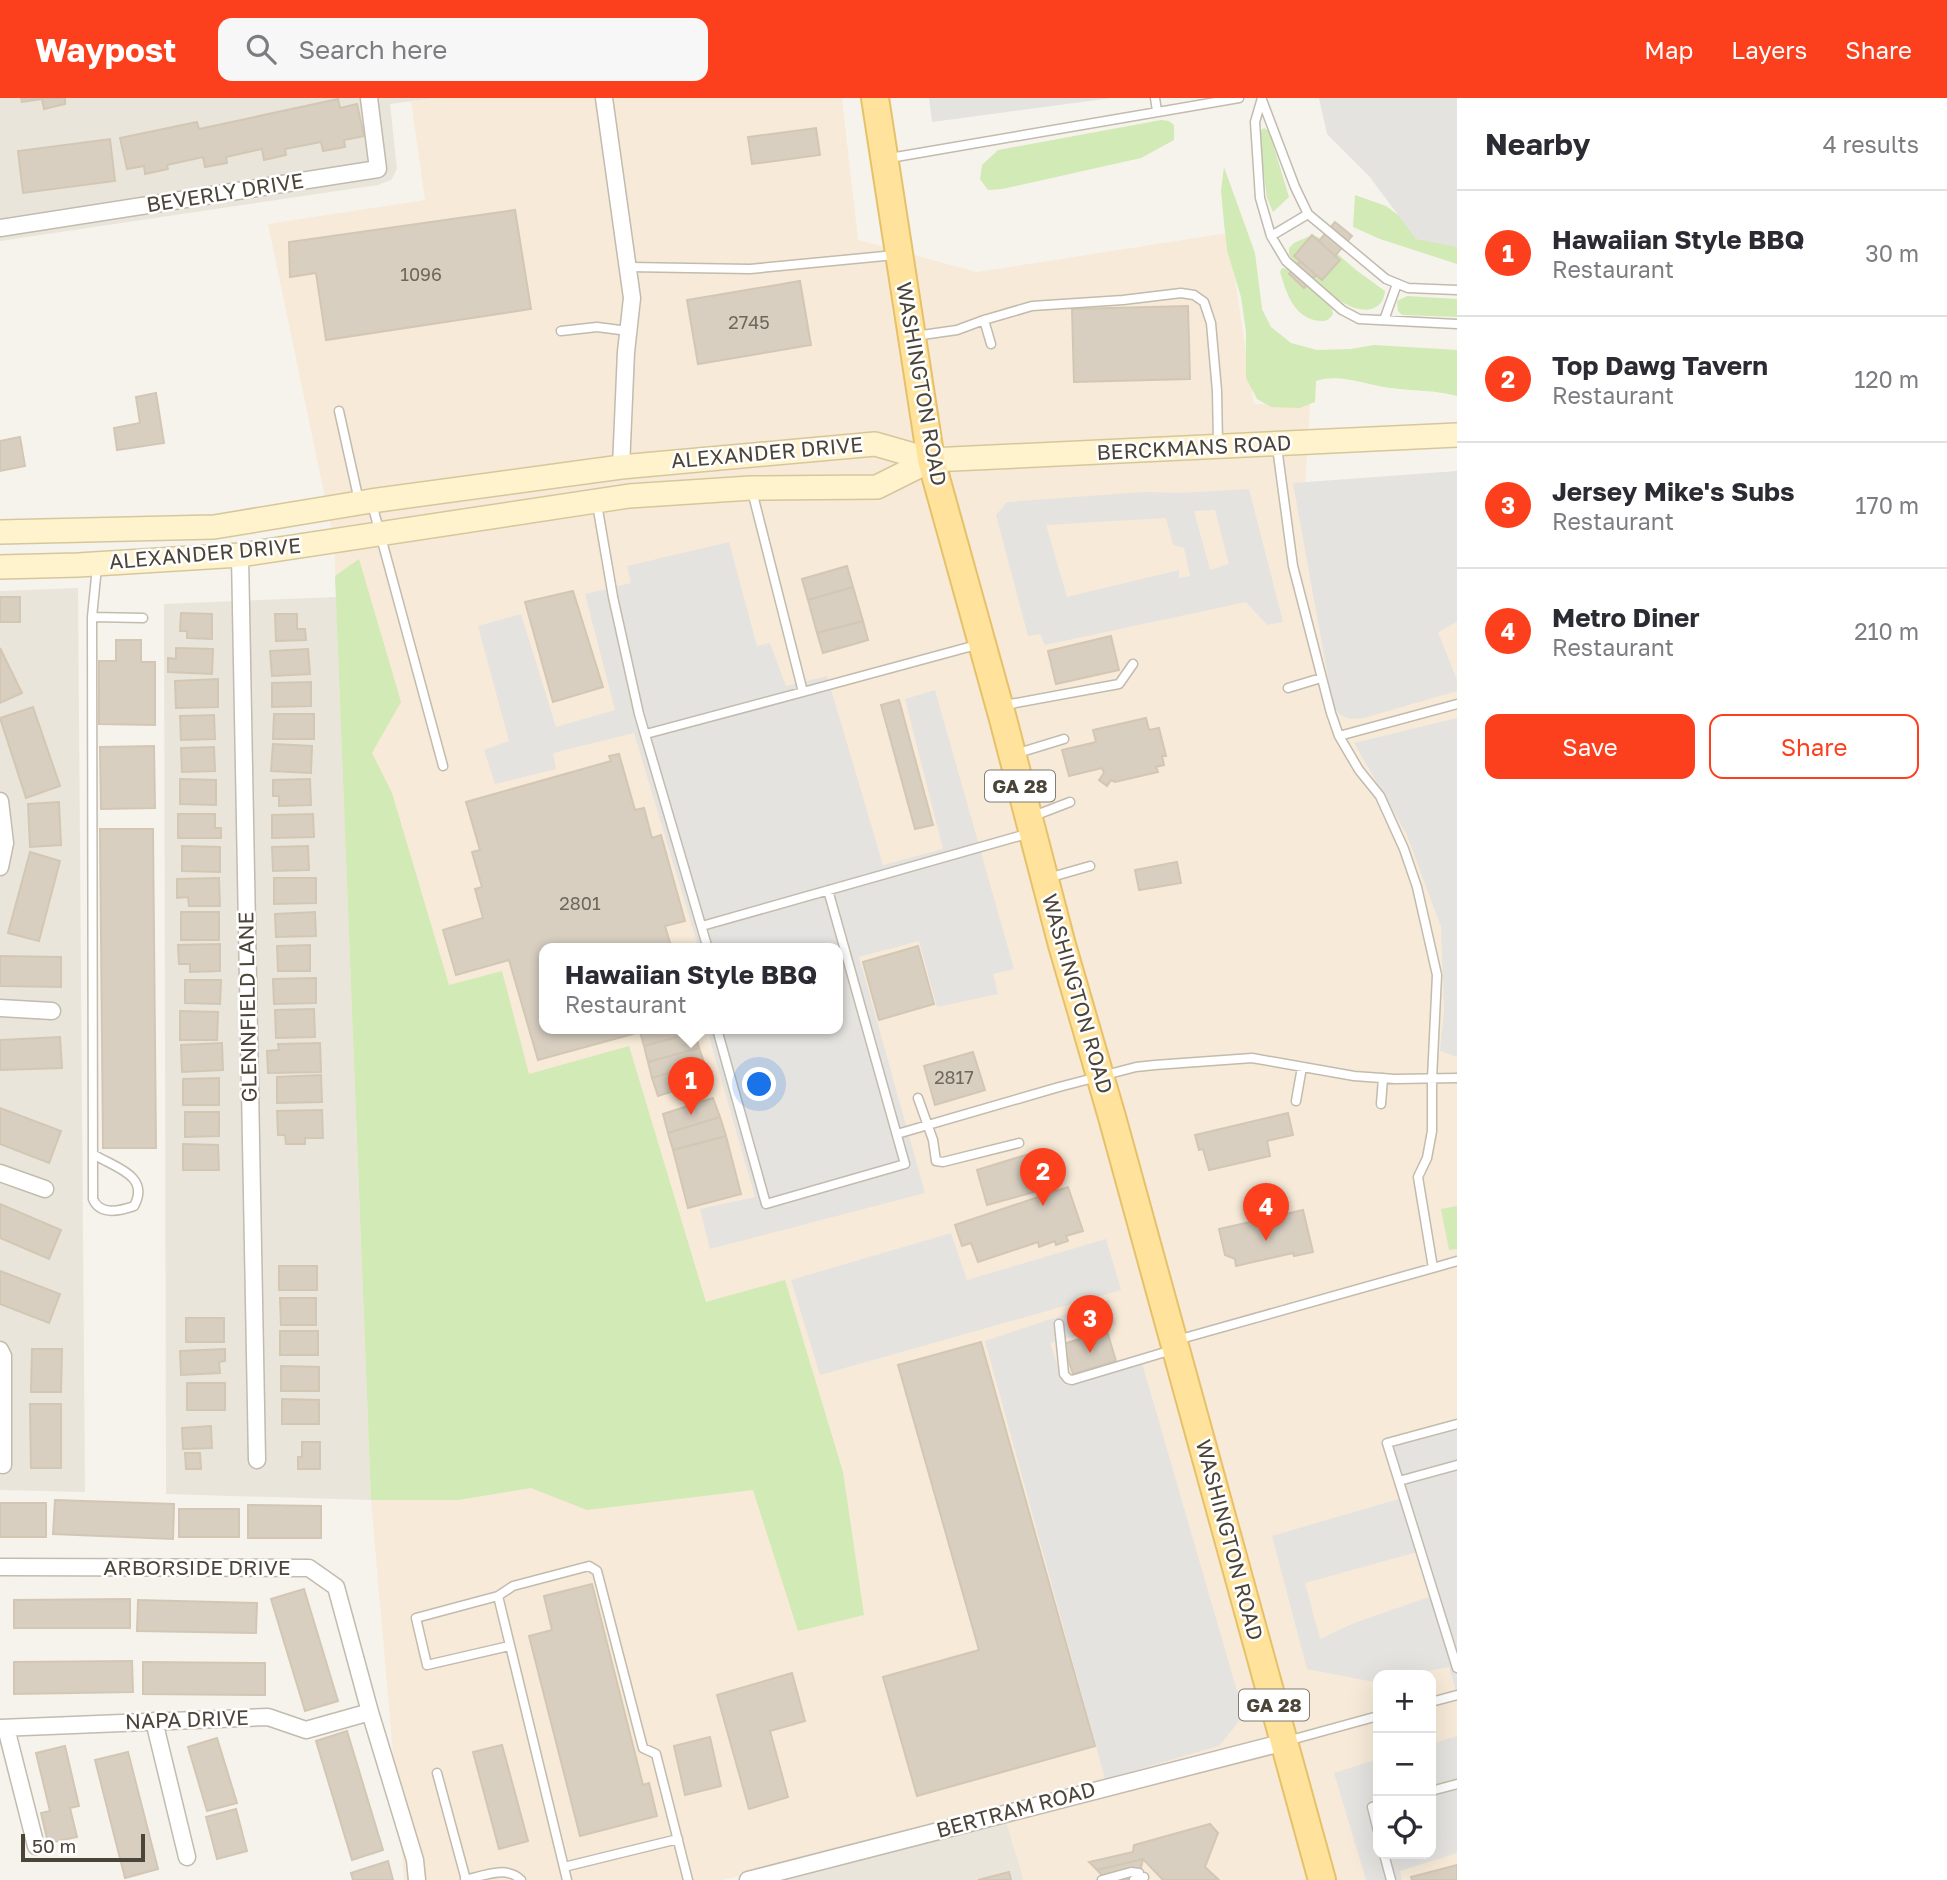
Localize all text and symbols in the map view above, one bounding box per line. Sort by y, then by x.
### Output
search box [218,18,708,81]
text: Waypost [35,30,176,69]
icon: search [242,30,280,68]
text: Search here [298,34,447,65]
text: Map [1644,35,1693,64]
text: Layers [1731,35,1807,64]
text: Share [1845,35,1912,64]
text: Nearby [1485,126,1590,162]
text: 4 results [1823,130,1919,158]
street label: BEVERLY DRIVE [144,167,305,217]
text: Hawaiian Style BBQ [1552,224,1805,255]
text: 1 [1502,239,1514,267]
text: 30 m [1865,239,1919,267]
text: Restaurant [1552,255,1674,283]
house number: 1096 [400,263,442,285]
street label: WASHINGTON ROAD [891,280,953,488]
house number: 2745 [728,311,770,333]
text: Top Dawg Tavern [1552,350,1768,381]
text: 2 [1501,365,1515,393]
text: 120 m [1854,365,1919,393]
text: Restaurant [1552,381,1674,409]
street label: BERCKMANS ROAD [1096,429,1292,465]
street label: ALEXANDER DRIVE [670,431,864,473]
text: Jersey Mike's Subs [1552,476,1794,507]
text: 3 [1501,491,1515,519]
text: 170 m [1855,491,1919,519]
text: Restaurant [1552,507,1674,535]
street label: ALEXANDER DRIVE [108,532,302,574]
text: Metro Diner [1552,602,1700,633]
text: 4 [1501,617,1515,645]
text: 210 m [1854,617,1919,645]
text: Restaurant [1552,633,1674,661]
button: Save [1485,714,1695,779]
button: Share [1709,714,1919,779]
road number: GA 28 [985,771,1055,802]
street label: WASHINGTON ROAD [1037,891,1119,1097]
house number: 2801 [559,892,601,914]
street label: GLENNFIELD LANE [232,911,262,1103]
popup [539,943,843,1034]
text: Hawaiian Style BBQ [565,959,817,990]
text: Restaurant [565,990,687,1018]
pin: 1 [668,1057,714,1115]
house number: 2817 [934,1066,974,1088]
your location [742,1067,776,1101]
pin: 2 [1020,1148,1066,1206]
pin: 4 [1243,1183,1289,1241]
pin: 3 [1067,1295,1113,1353]
street label: WASHINGTON ROAD [1191,1437,1269,1643]
street label: ARBORSIDE DRIVE [103,1554,291,1580]
map controls [1373,1670,1436,1859]
button: + [1373,1670,1436,1733]
road number: GA 28 [1239,1690,1309,1721]
street label: NAPA DRIVE [125,1704,249,1734]
button: − [1373,1733,1436,1796]
street label: BERTRAM ROAD [933,1775,1098,1843]
button: locate [1373,1796,1436,1859]
scale bar [21,1831,145,1863]
text: 50 m [32,1834,76,1857]

